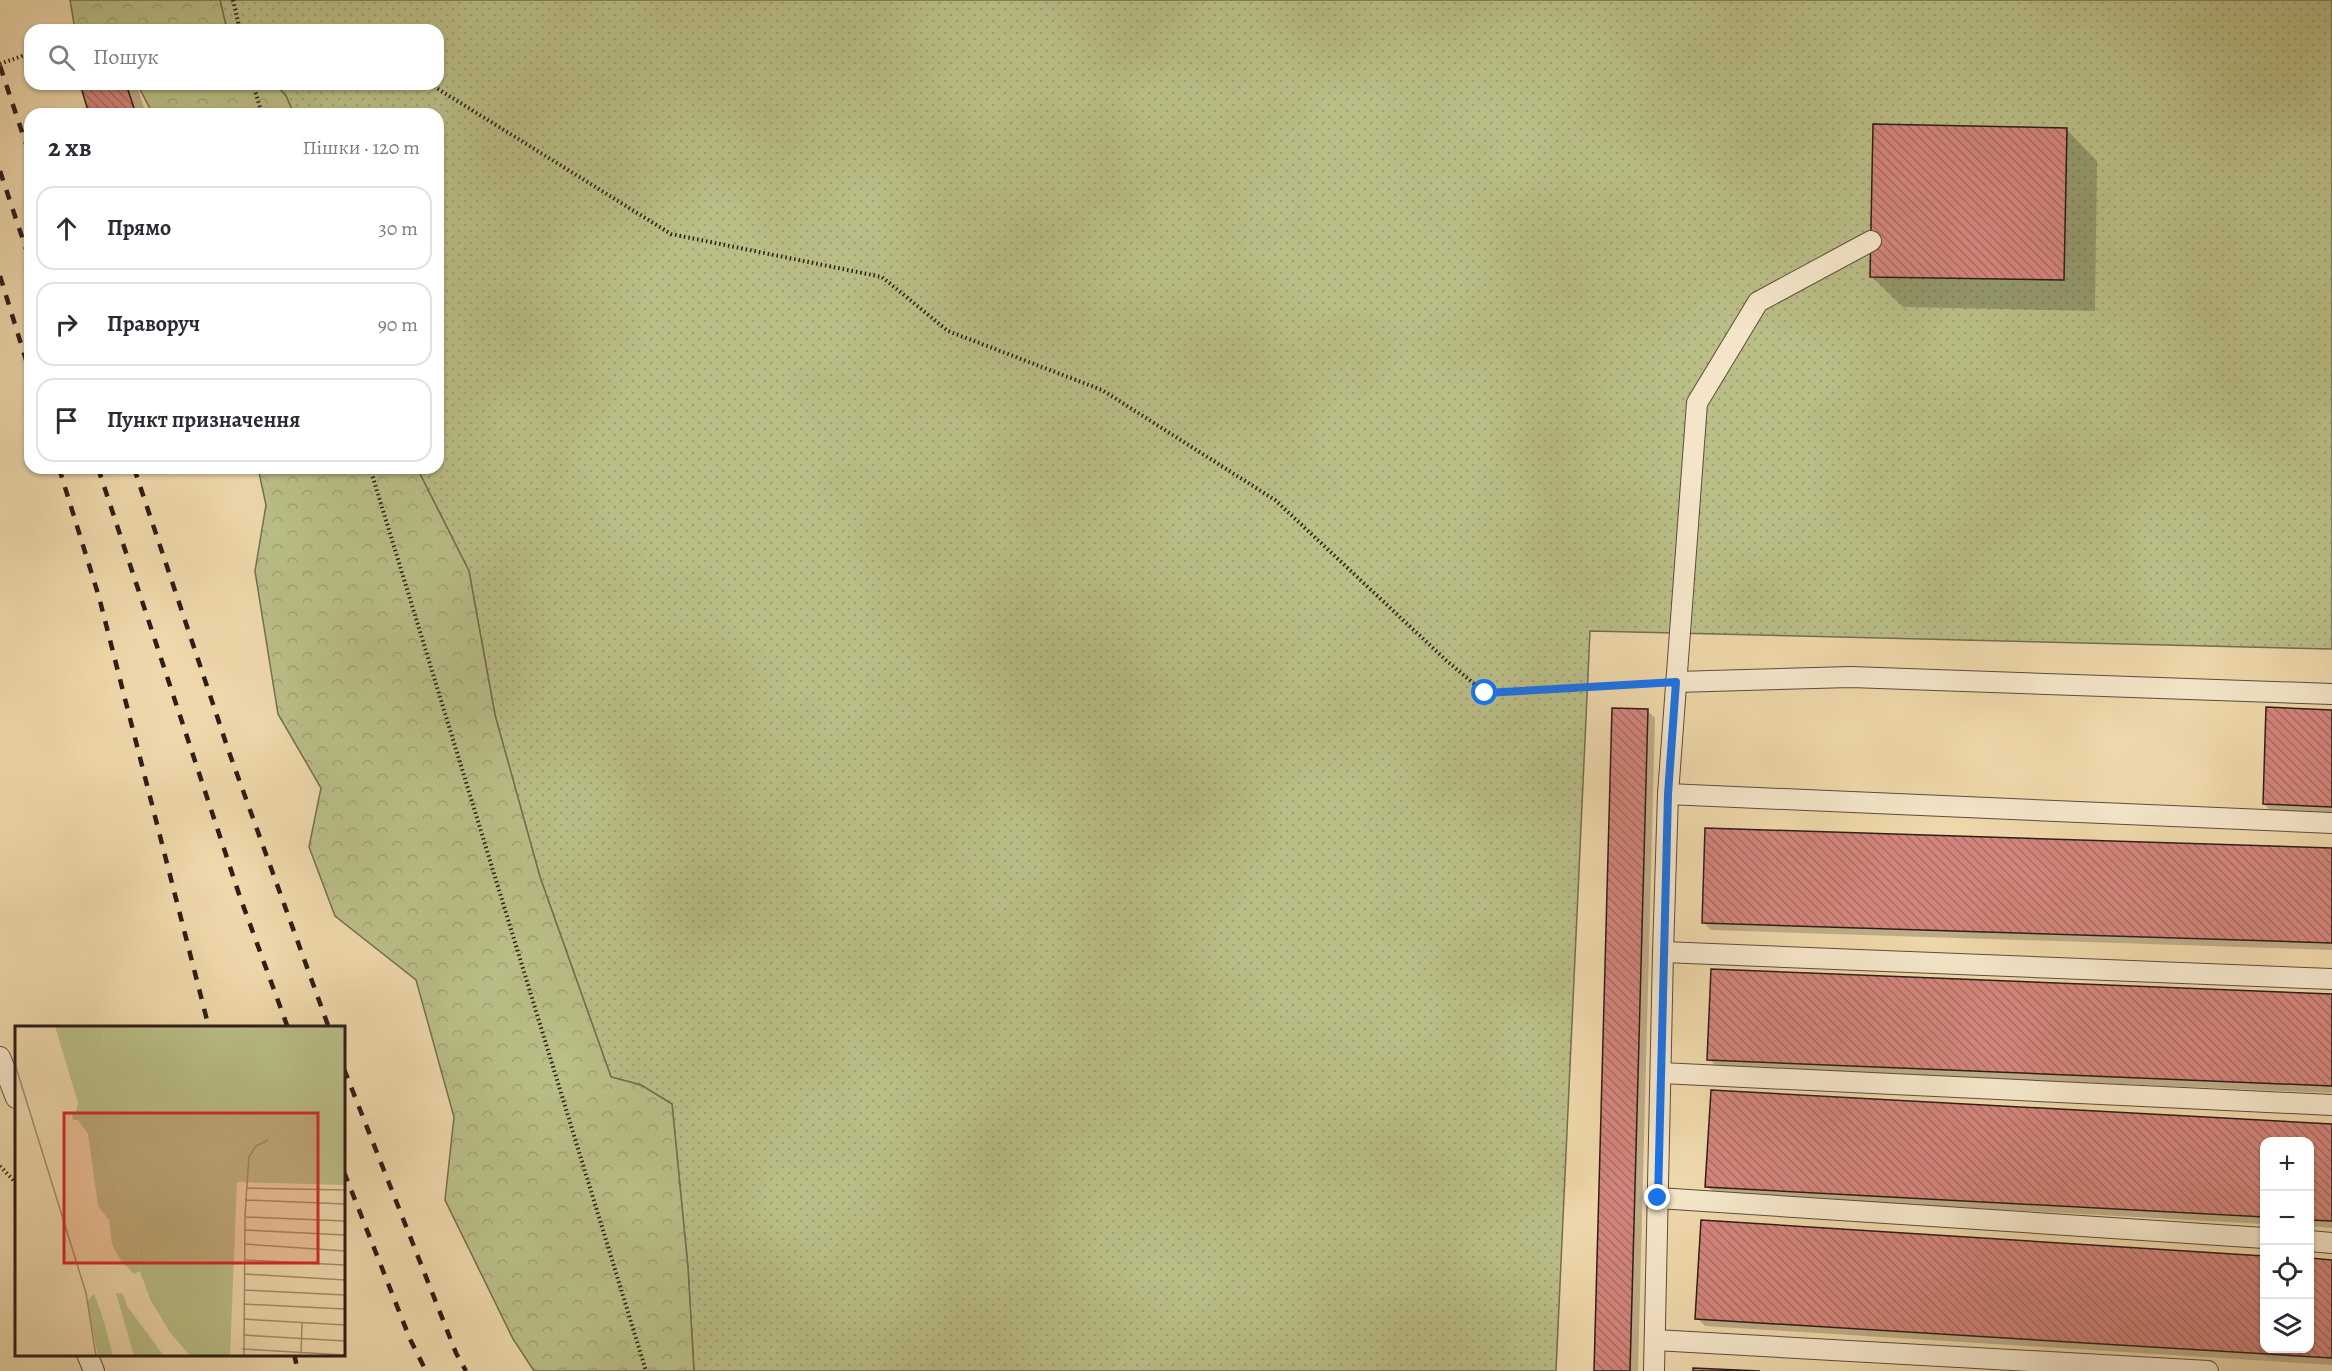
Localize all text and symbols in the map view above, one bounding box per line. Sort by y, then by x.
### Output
search box [24,24,444,90]
icon: search [45,41,78,74]
text: Пошук [93,42,159,72]
text: 2 хв [48,130,92,165]
text: Пішки · 120 m [302,134,420,161]
icon: ahead [50,212,83,245]
text: Прямо [107,213,171,243]
text: 30 m [378,215,418,242]
icon: right [50,308,83,341]
text: Праворуч [107,309,200,339]
text: 90 m [378,311,418,338]
icon: arrive [50,404,83,437]
text: Пункт призначення [107,405,300,435]
route start [1471,679,1497,705]
inset map [15,1026,345,1356]
map controls [2260,1137,2314,1353]
button: + [2260,1137,2314,1191]
route end [1644,1184,1670,1210]
button: − [2260,1191,2314,1245]
button: locate [2260,1245,2314,1299]
button: layers [2260,1299,2314,1353]

